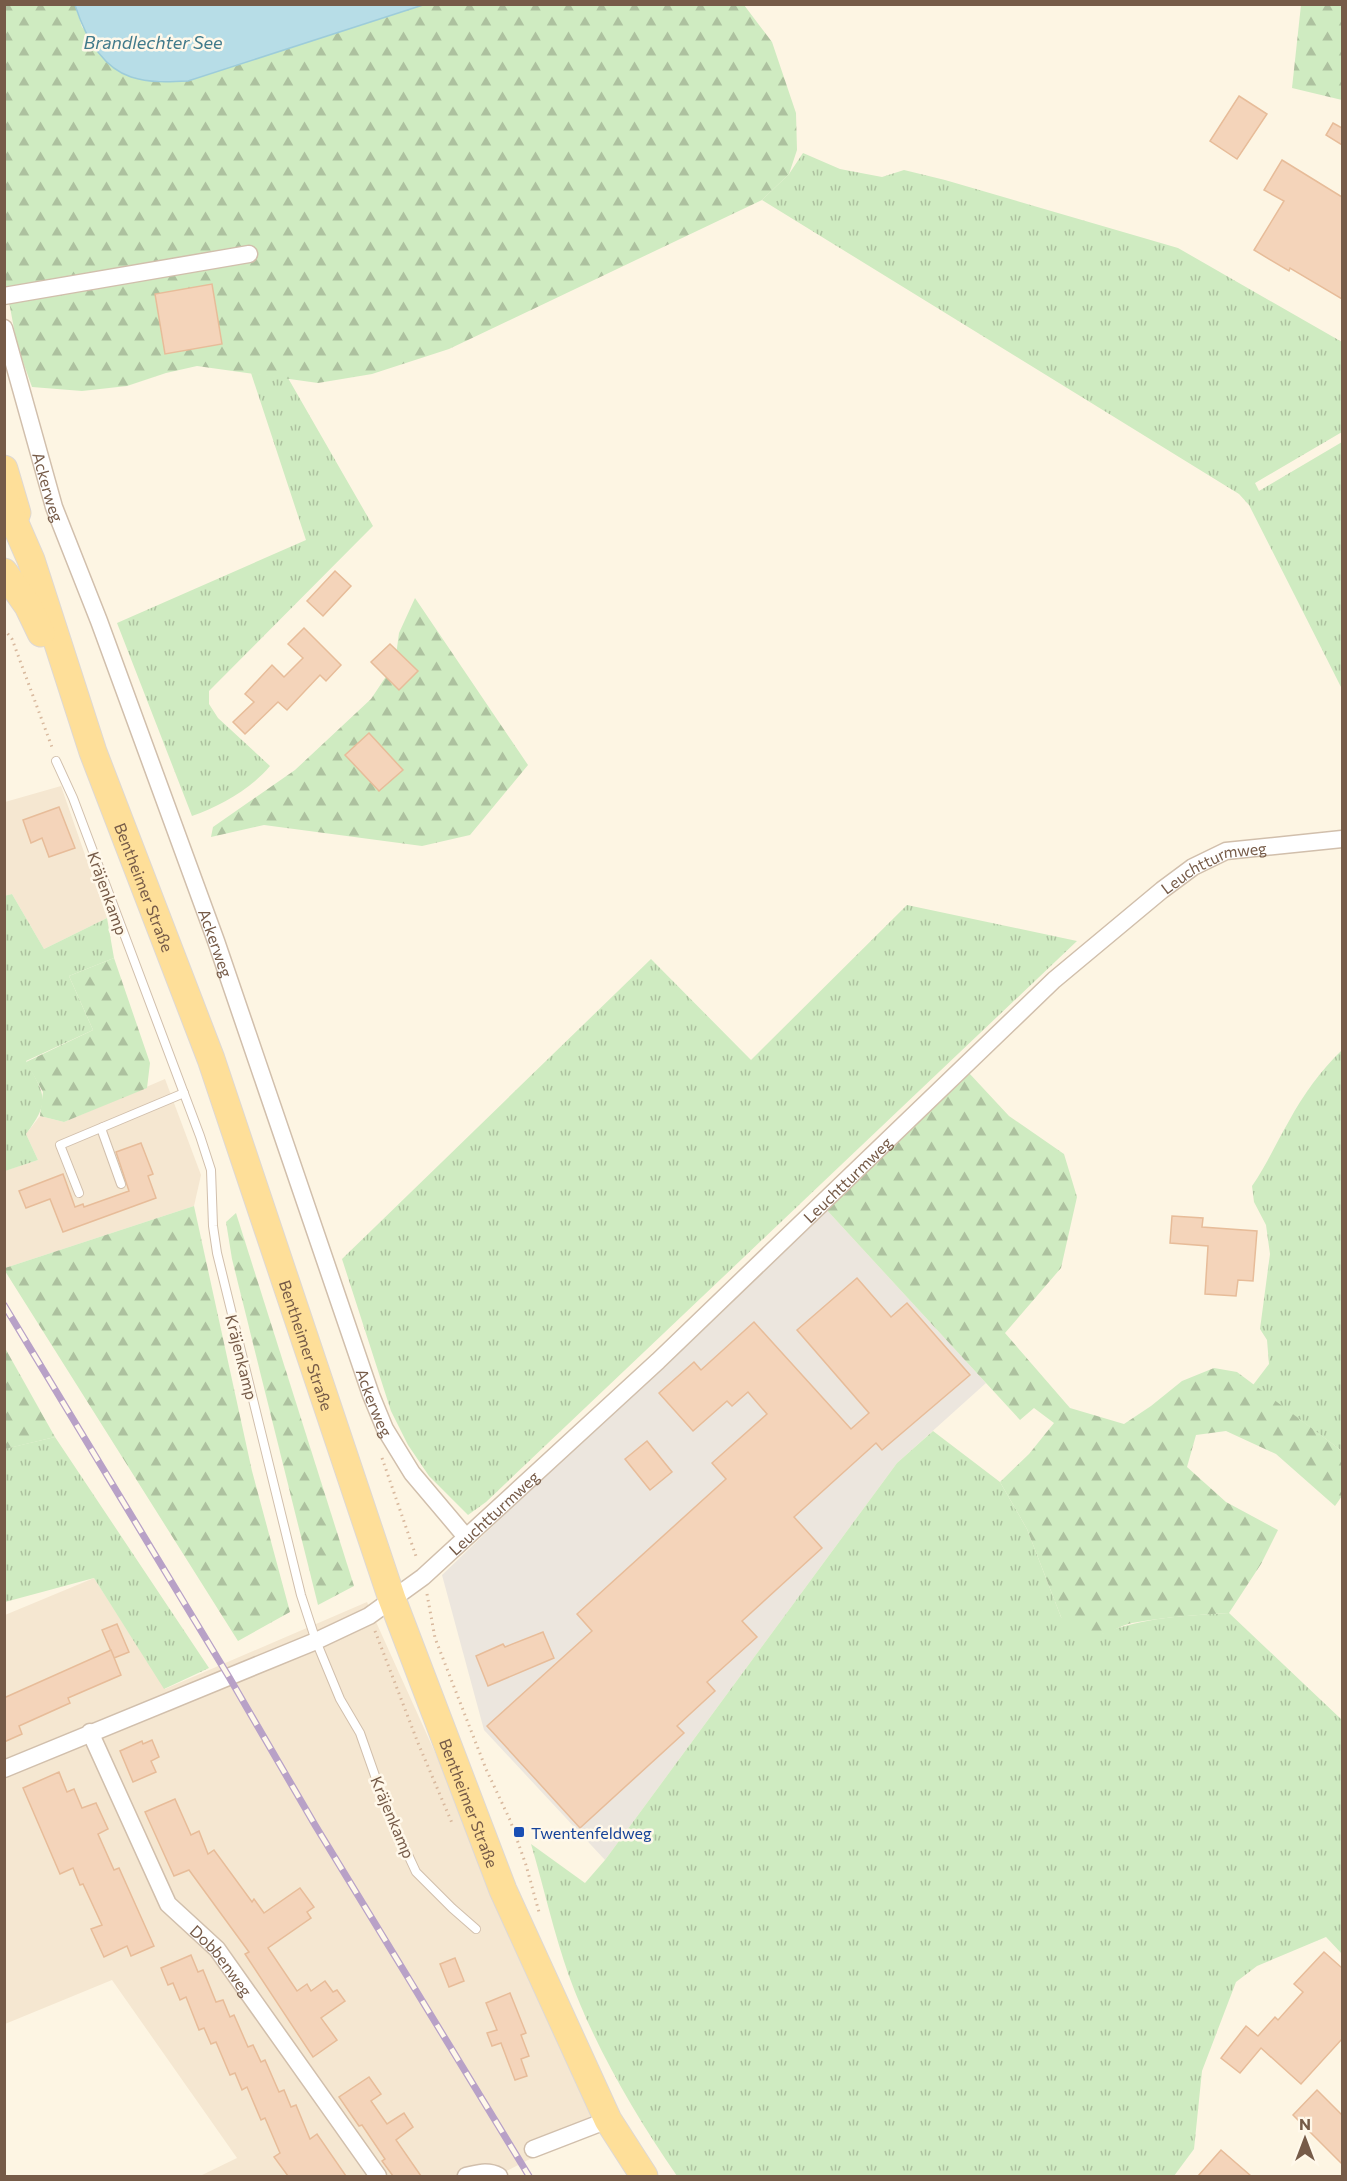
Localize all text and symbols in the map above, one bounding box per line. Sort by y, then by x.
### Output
water label: Brandlechter See [84,31,223,53]
street label: Ackerweg [30,450,68,525]
street label: Bentheimer Straße [111,820,178,954]
street label: Leuchtturmweg [1157,837,1268,897]
street label: Kräjenkamp [84,849,132,937]
street label: Ackerweg [195,906,237,980]
street label: Leuchtturmweg [799,1132,896,1226]
street label: Bentheimer Straße [276,1277,338,1413]
street label: Kräjenkamp [222,1312,262,1402]
street label: Ackerweg [353,1366,397,1440]
street label: Leuchtturmweg [444,1466,543,1558]
street label: Bentheimer Straße [437,1736,503,1870]
street label: Kräjenkamp [367,1773,419,1861]
place label: Twentenfeldweg [531,1823,652,1842]
marker: Twentenfeldweg [512,1825,526,1839]
street label: Dobbenweg [187,1920,257,2000]
north arrow [1275,2109,1335,2169]
text: N [1299,2114,1311,2133]

